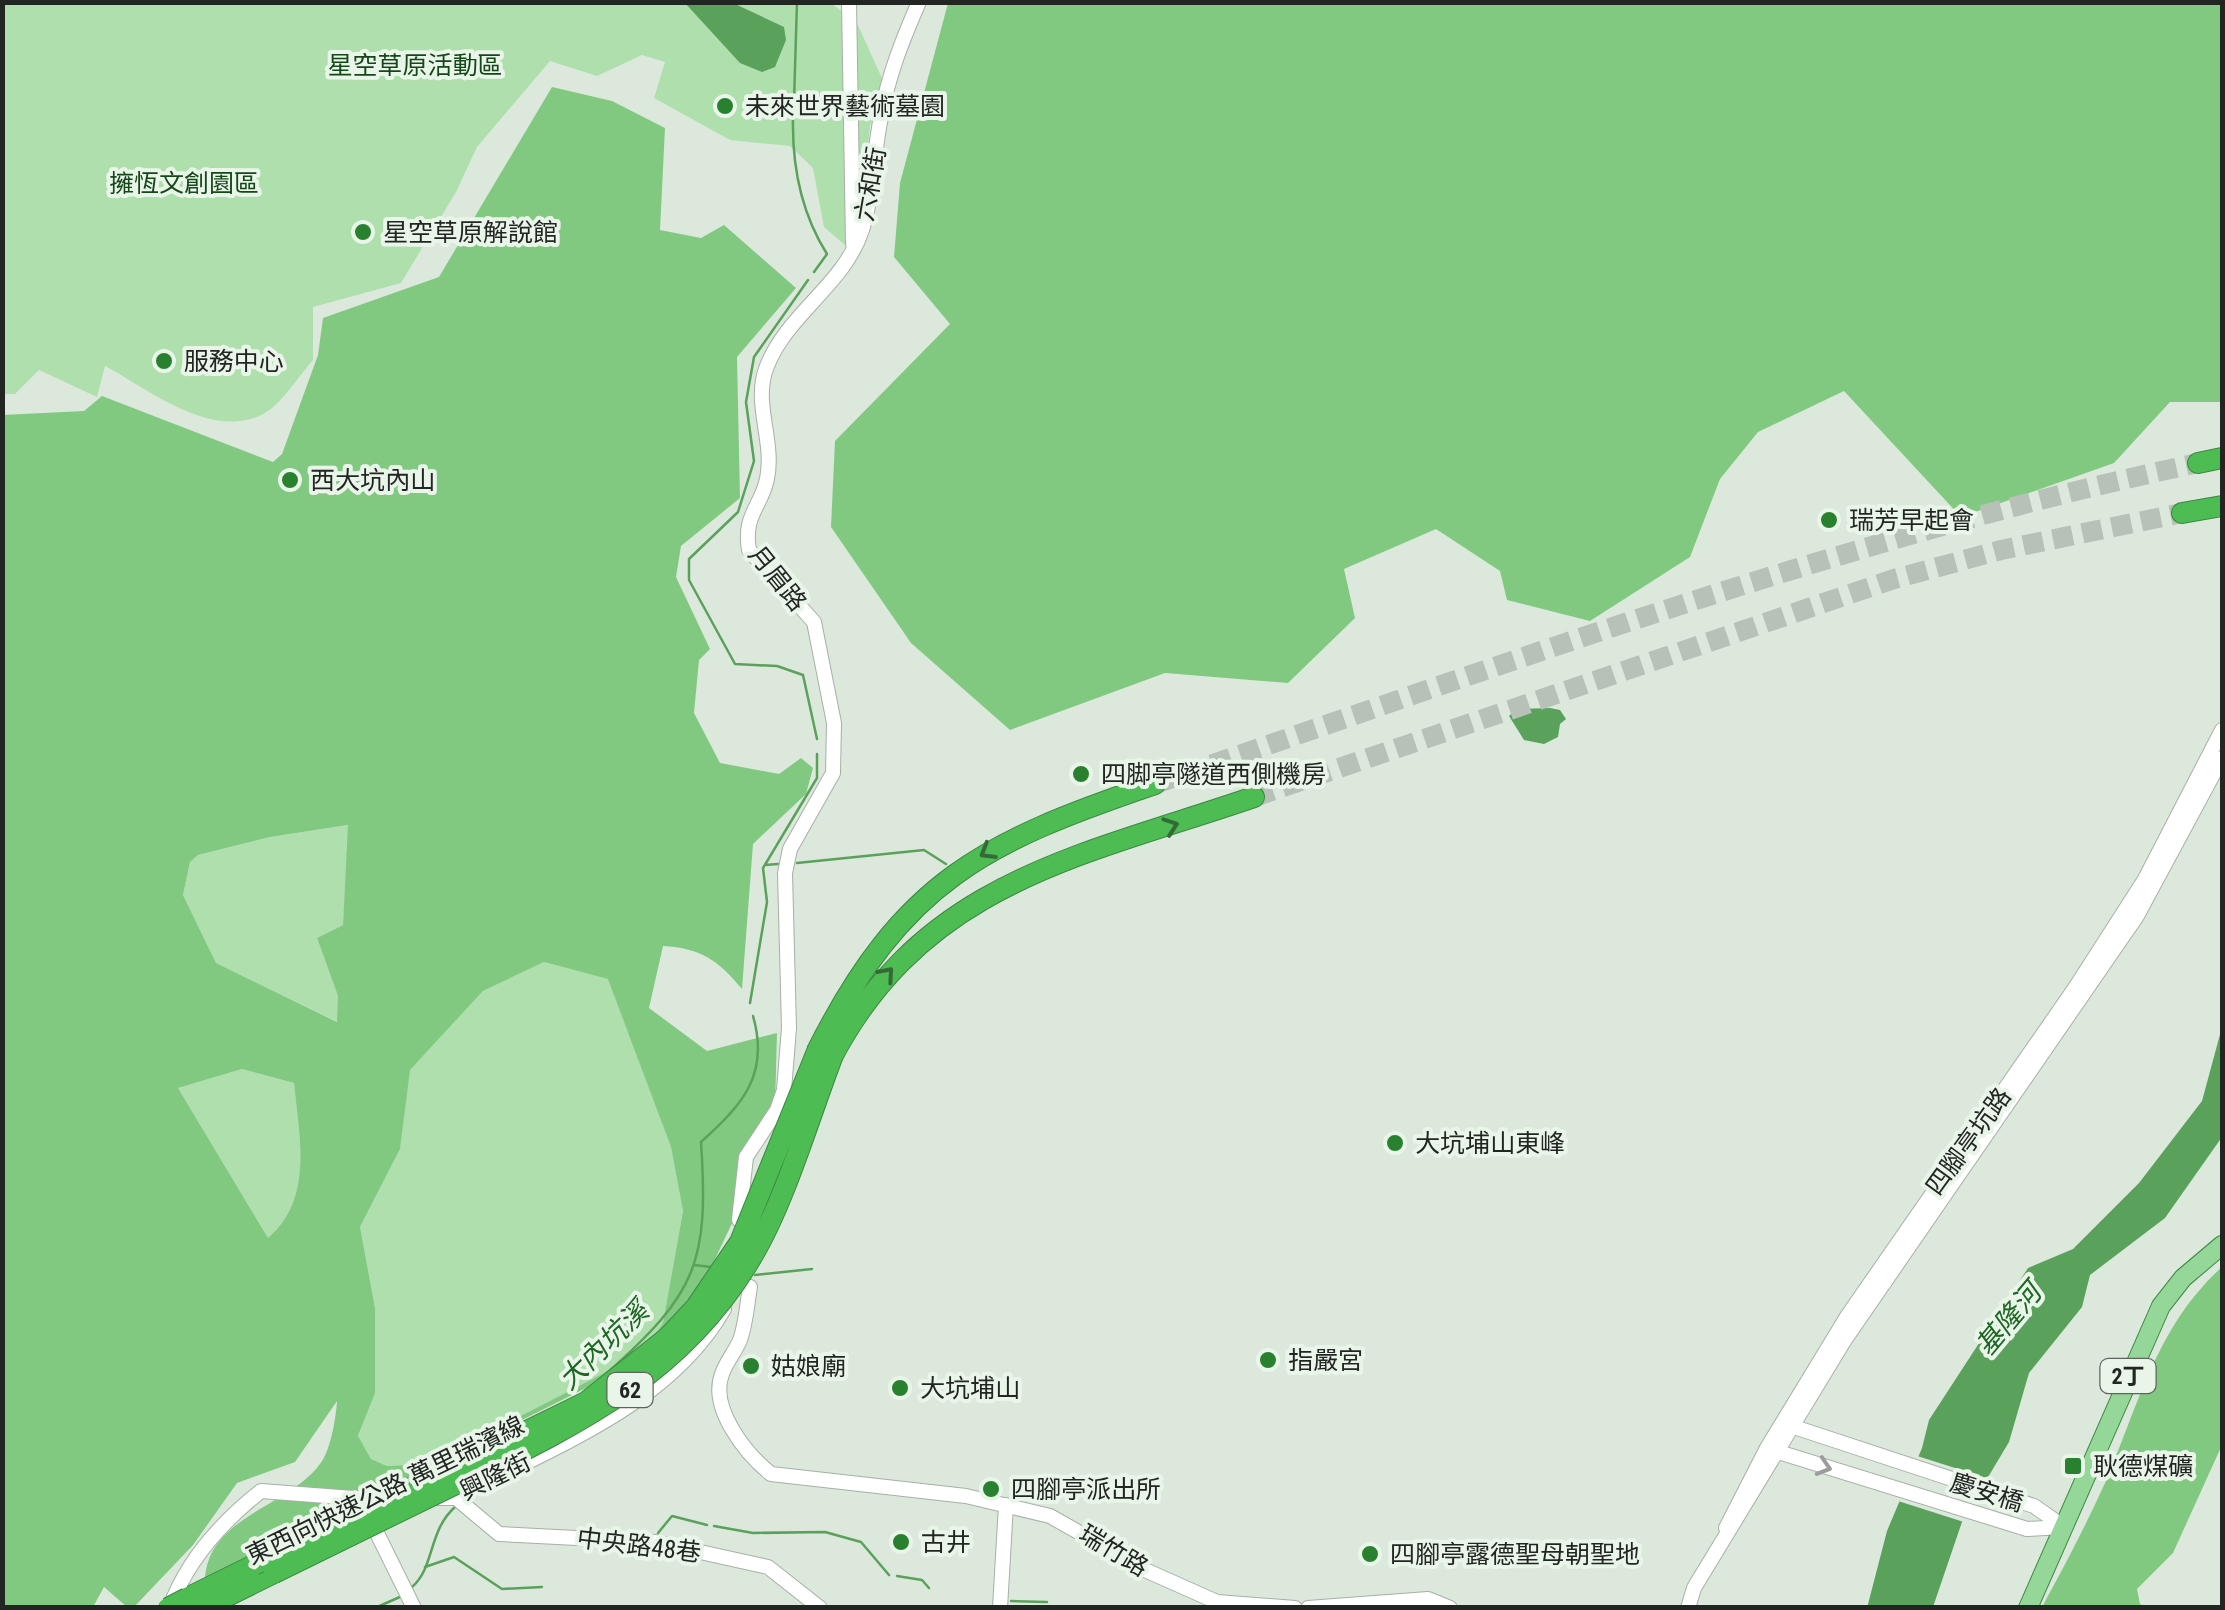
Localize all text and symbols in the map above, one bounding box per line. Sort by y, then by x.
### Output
park label: 星空草原活動區 [327,51,503,80]
place label: 未來世界藝術墓園 [745,92,945,121]
marker: 未來世界藝術墓園 [714,95,736,117]
street label: 六和街 [850,145,891,224]
park label: 擁恆文創園區 [109,169,259,198]
place label: 星空草原解說館 [383,218,558,247]
marker: 星空草原解說館 [352,221,374,243]
place label: 服務中心 [184,347,284,376]
marker: 服務中心 [153,350,175,372]
place label: 西大坑內山 [310,466,435,495]
marker: 西大坑內山 [279,469,301,491]
place label: 瑞芳早起會 [1849,506,1974,535]
marker: 瑞芳早起會 [1818,509,1840,531]
street label: 月眉路 [743,540,812,617]
place label: 四脚亭隧道西側機房 [1101,760,1326,789]
marker: 四脚亭隧道西側機房 [1070,763,1092,785]
one-way arrow [1161,817,1178,838]
one-way arrow [980,840,998,859]
one-way arrow [875,968,893,986]
street label: 四腳亭坑路 [1920,1082,2017,1200]
place label: 大坑埔山東峰 [1415,1129,1565,1158]
marker: 大坑埔山東峰 [1384,1132,1406,1154]
water label: 基隆河 [1969,1273,2051,1362]
water label: 大內坑溪 [552,1292,658,1396]
place label: 指嚴宮 [1288,1346,1363,1375]
marker: 指嚴宮 [1257,1349,1279,1371]
place label: 姑娘廟 [771,1352,846,1381]
marker: 姑娘廟 [740,1355,762,1377]
road number: 2丁 [2100,1359,2156,1393]
road number: 62 [608,1373,652,1407]
place label: 大坑埔山 [920,1374,1020,1403]
marker: 大坑埔山 [889,1377,911,1399]
street label: 東西向快速公路 萬里瑞濱線 [241,1410,529,1570]
street label: 興隆街 [455,1447,535,1506]
place label: 耿德煤礦 [2093,1452,2193,1481]
one-way arrow [1815,1455,1832,1476]
marker: 耿德煤礦 [2062,1455,2084,1477]
street label: 慶安橋 [1947,1468,2027,1517]
place label: 四腳亭派出所 [1011,1475,1161,1504]
marker: 四腳亭派出所 [980,1478,1002,1500]
street label: 瑞竹路 [1074,1519,1153,1582]
street label: 中央路48巷 [575,1524,703,1567]
place label: 古井 [921,1528,971,1557]
marker: 古井 [890,1531,912,1553]
place label: 四腳亭露德聖母朝聖地 [1390,1540,1640,1569]
marker: 四腳亭露德聖母朝聖地 [1359,1543,1381,1565]

